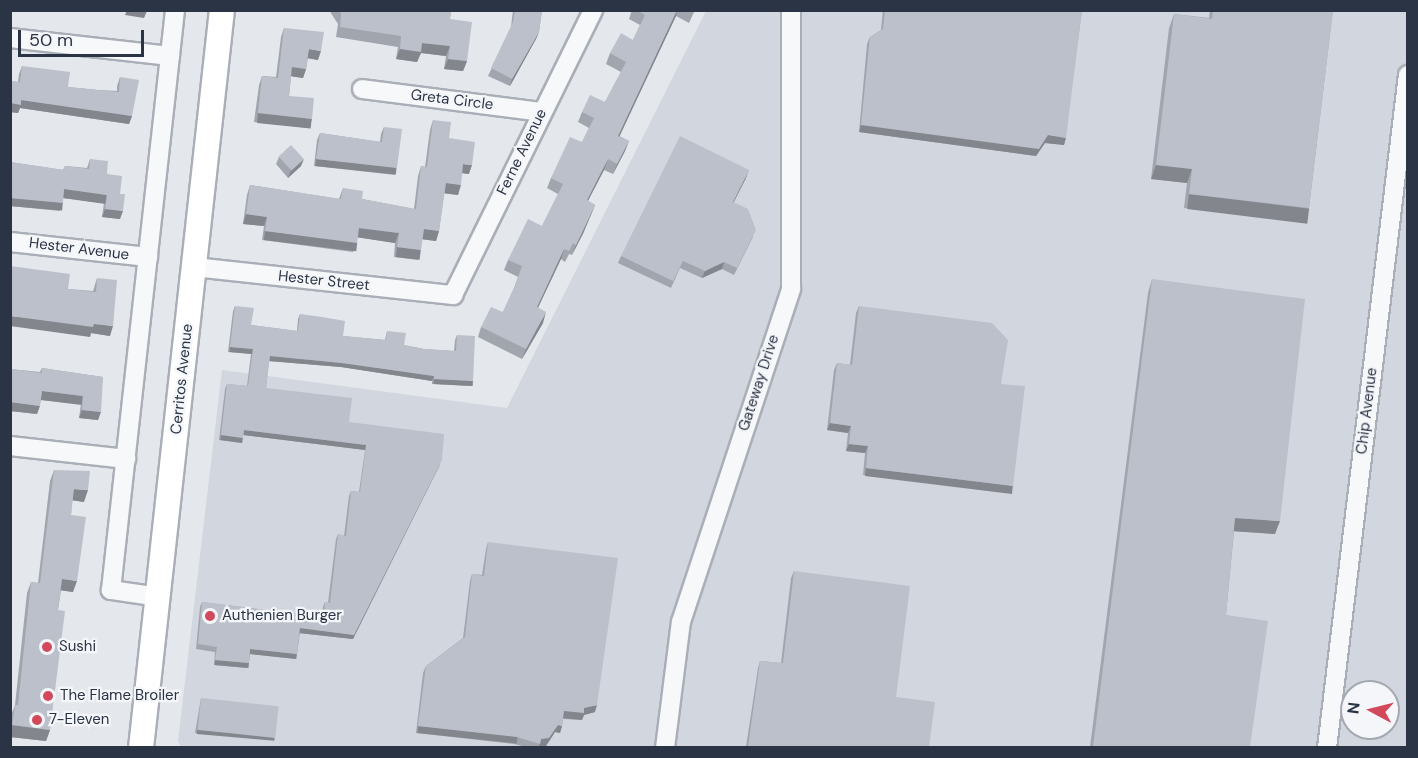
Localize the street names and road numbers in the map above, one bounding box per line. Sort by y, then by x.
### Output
street label: Greta Circle [410,86,494,114]
street label: Ferne Avenue [493,106,551,198]
street label: Hester Avenue [28,234,130,264]
street label: Hester Street [277,267,371,295]
street label: Cerritos Avenue [167,323,197,435]
street label: Gateway Drive [735,333,783,433]
street label: Chip Avenue [1353,367,1381,455]

